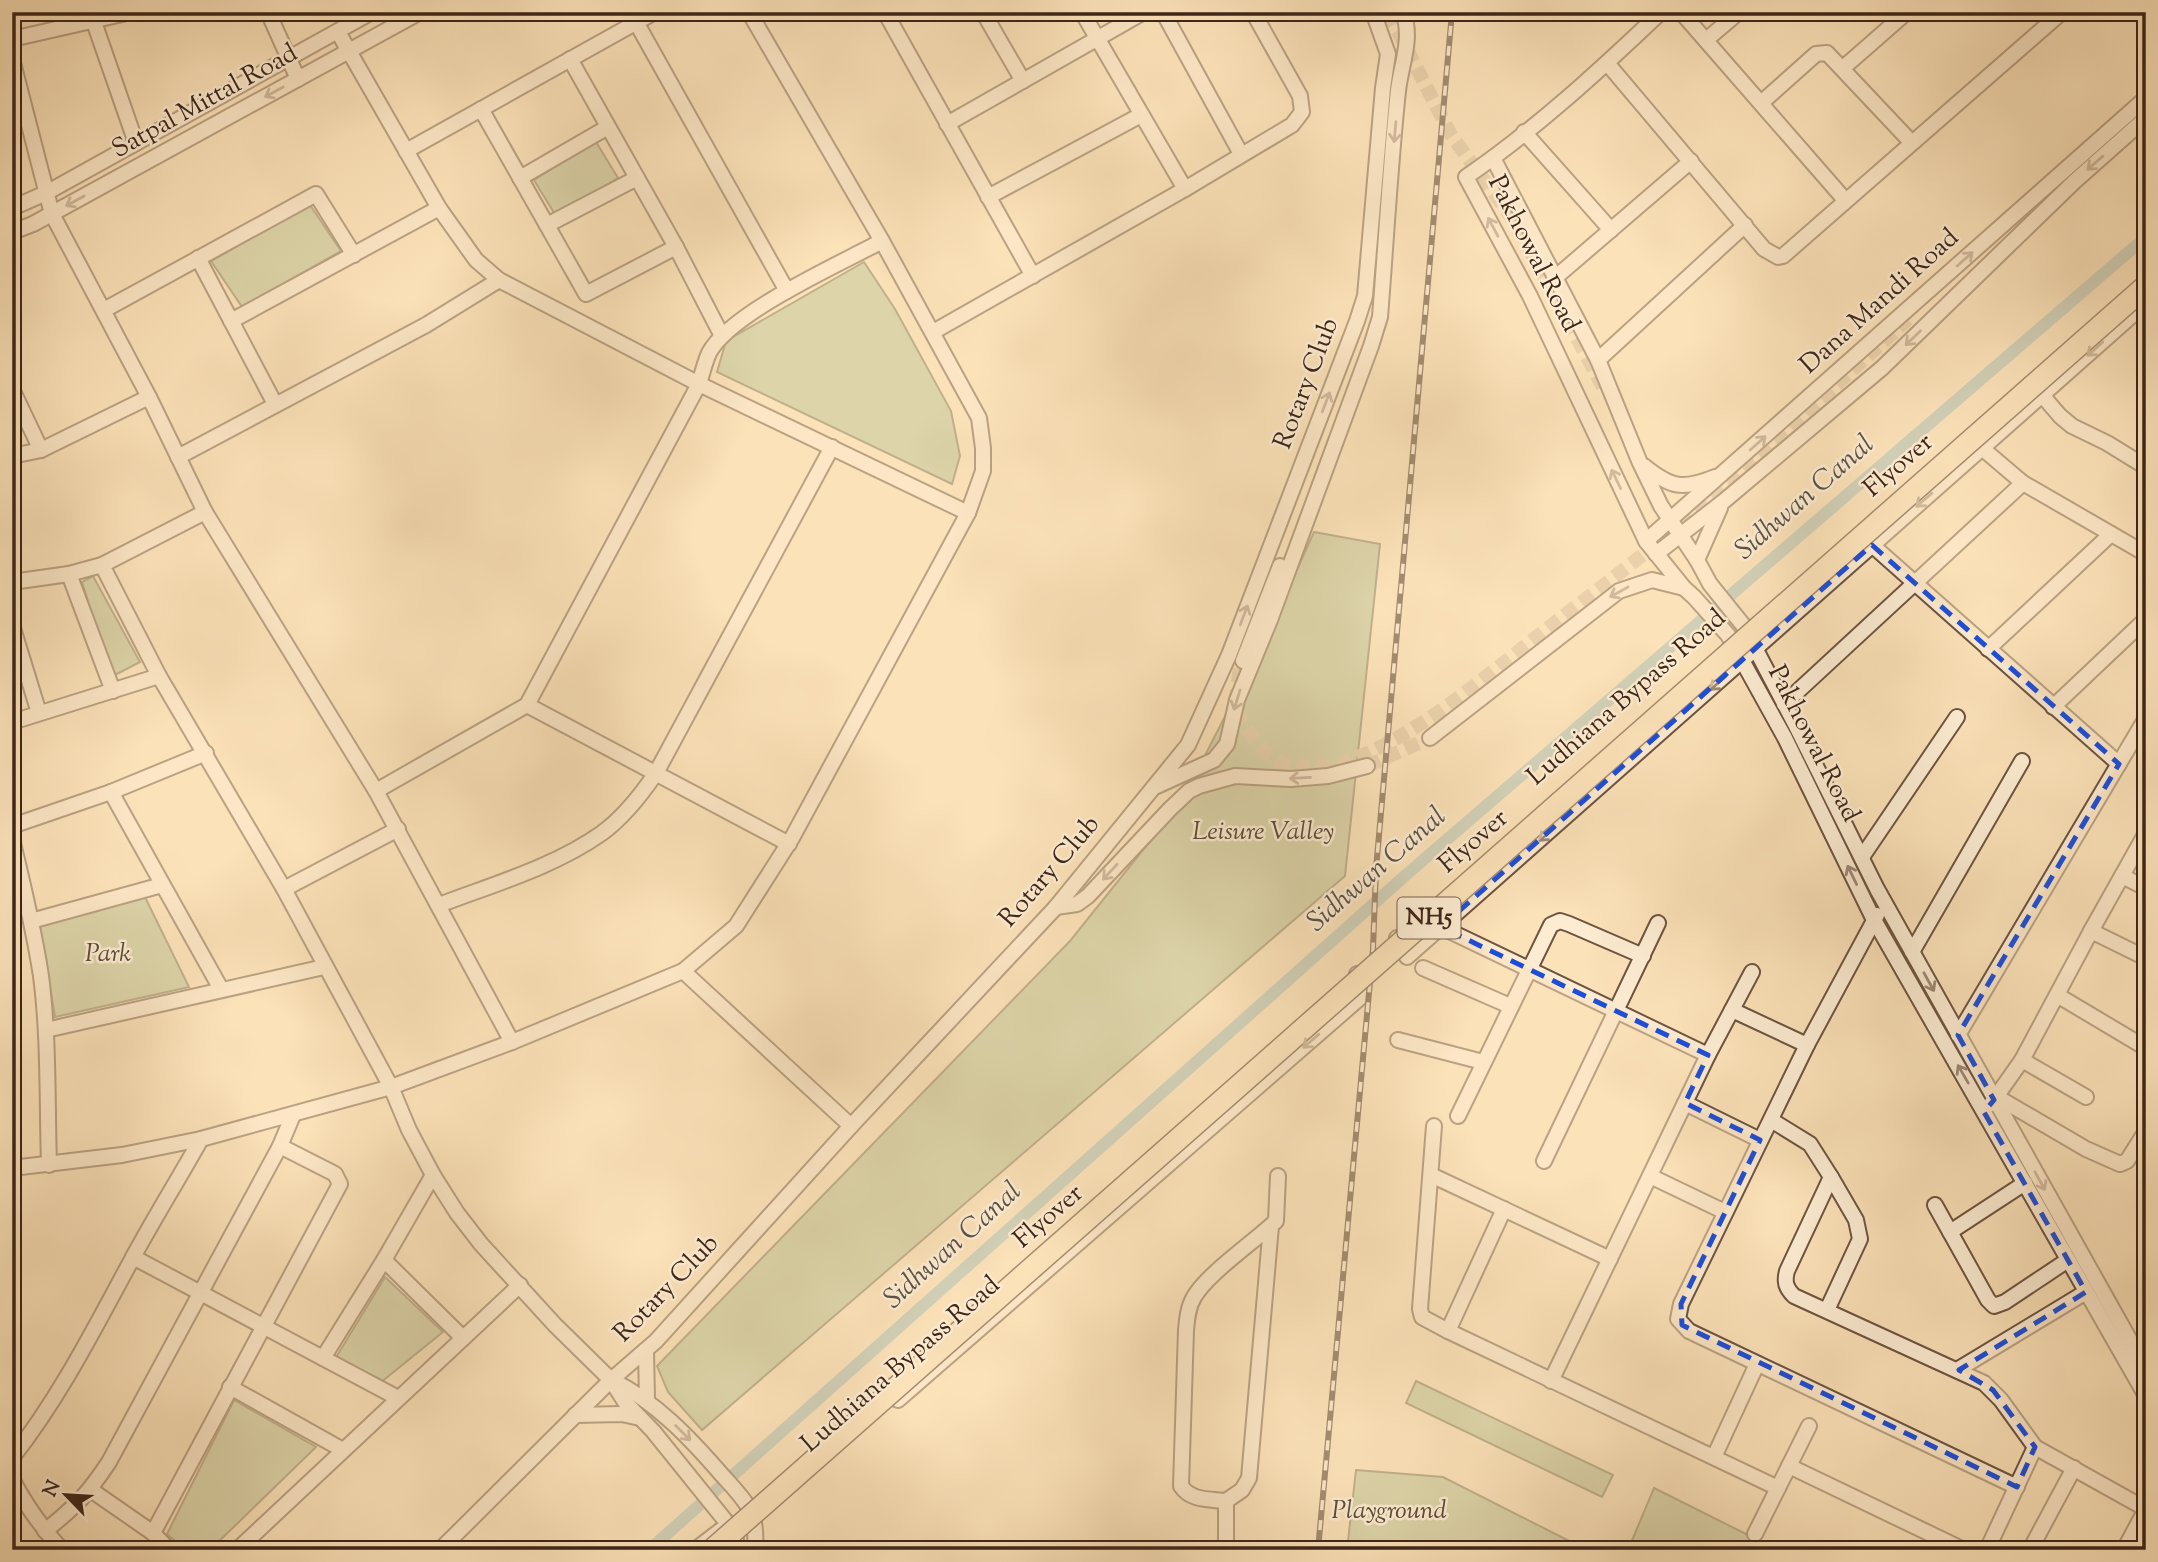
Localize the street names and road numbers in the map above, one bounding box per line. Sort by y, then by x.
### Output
street label: Satpal Mittal Road [105,35,305,168]
street label: Pakhowal Road [1478,169,1589,339]
street label: Dana Mandi Road [1792,220,1968,384]
street label: Rotary Club [1265,313,1349,455]
street label: Flyover [1856,425,1942,507]
street label: Ludhiana Bypass Road [1519,601,1735,795]
street label: Pakhowal Road [1758,659,1869,829]
street label: Flyover [1431,801,1517,883]
street label: Rotary Club [991,808,1109,936]
road number: NH5 [1398,898,1460,938]
street label: Flyover [1006,1176,1092,1258]
street label: Rotary Club [606,1227,728,1351]
street label: Ludhiana Bypass Road [793,1268,1009,1462]

